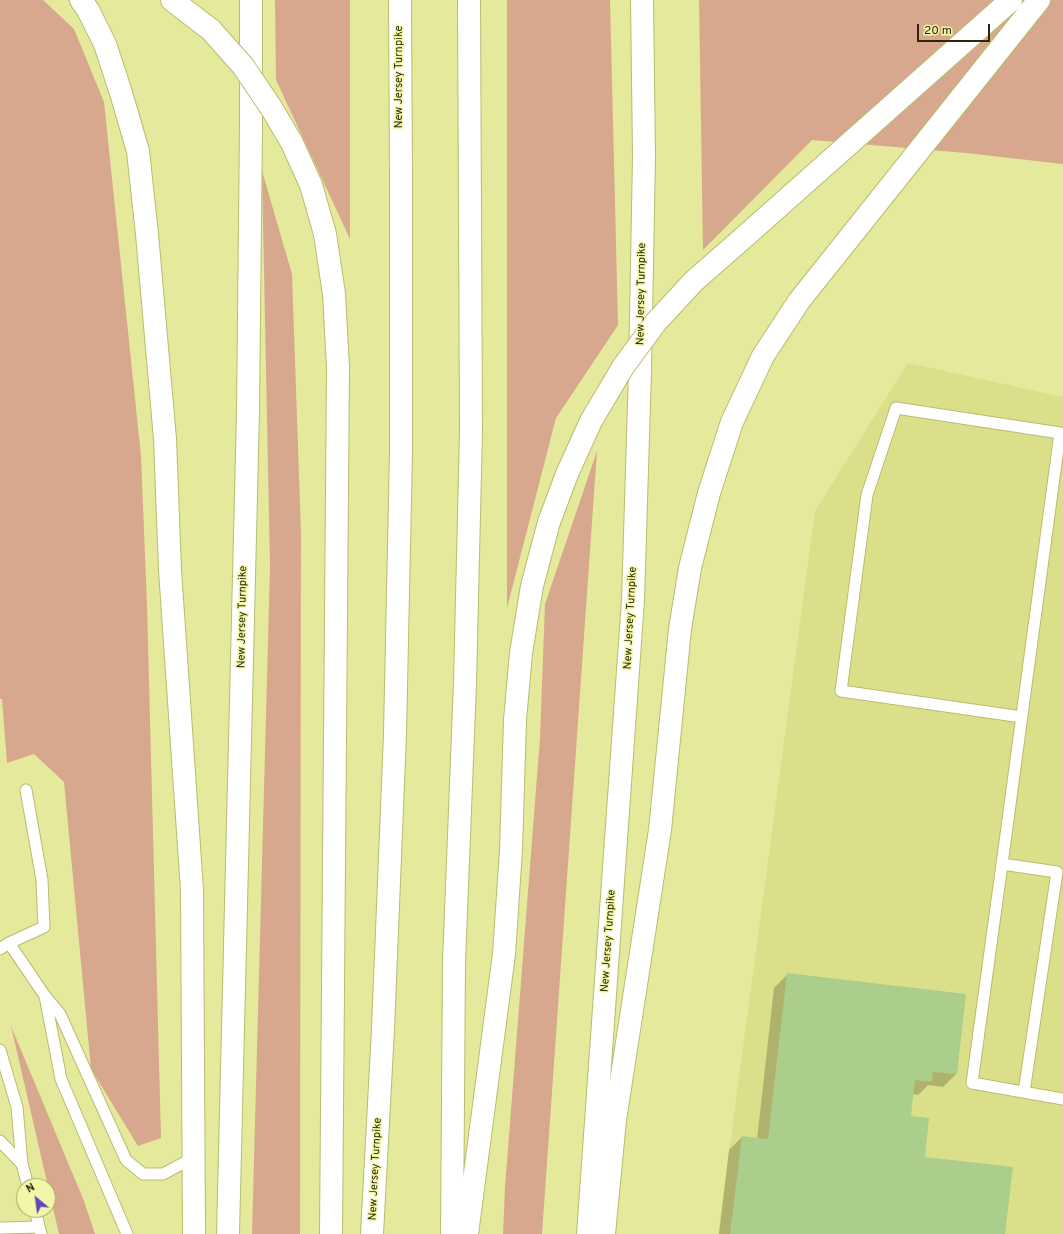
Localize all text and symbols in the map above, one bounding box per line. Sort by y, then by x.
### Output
scale bar [919,16,992,42]
text: 20 m [924,23,952,39]
street label: New Jersey Turnpike [393,26,407,128]
street label: New Jersey Turnpike [635,243,649,345]
street label: New Jersey Turnpike [236,566,250,668]
street label: New Jersey Turnpike [622,566,640,670]
street label: New Jersey Turnpike [599,889,619,993]
street label: New Jersey Turnpike [367,1117,385,1221]
north arrow [16,1178,56,1218]
text: N [24,1180,38,1196]

